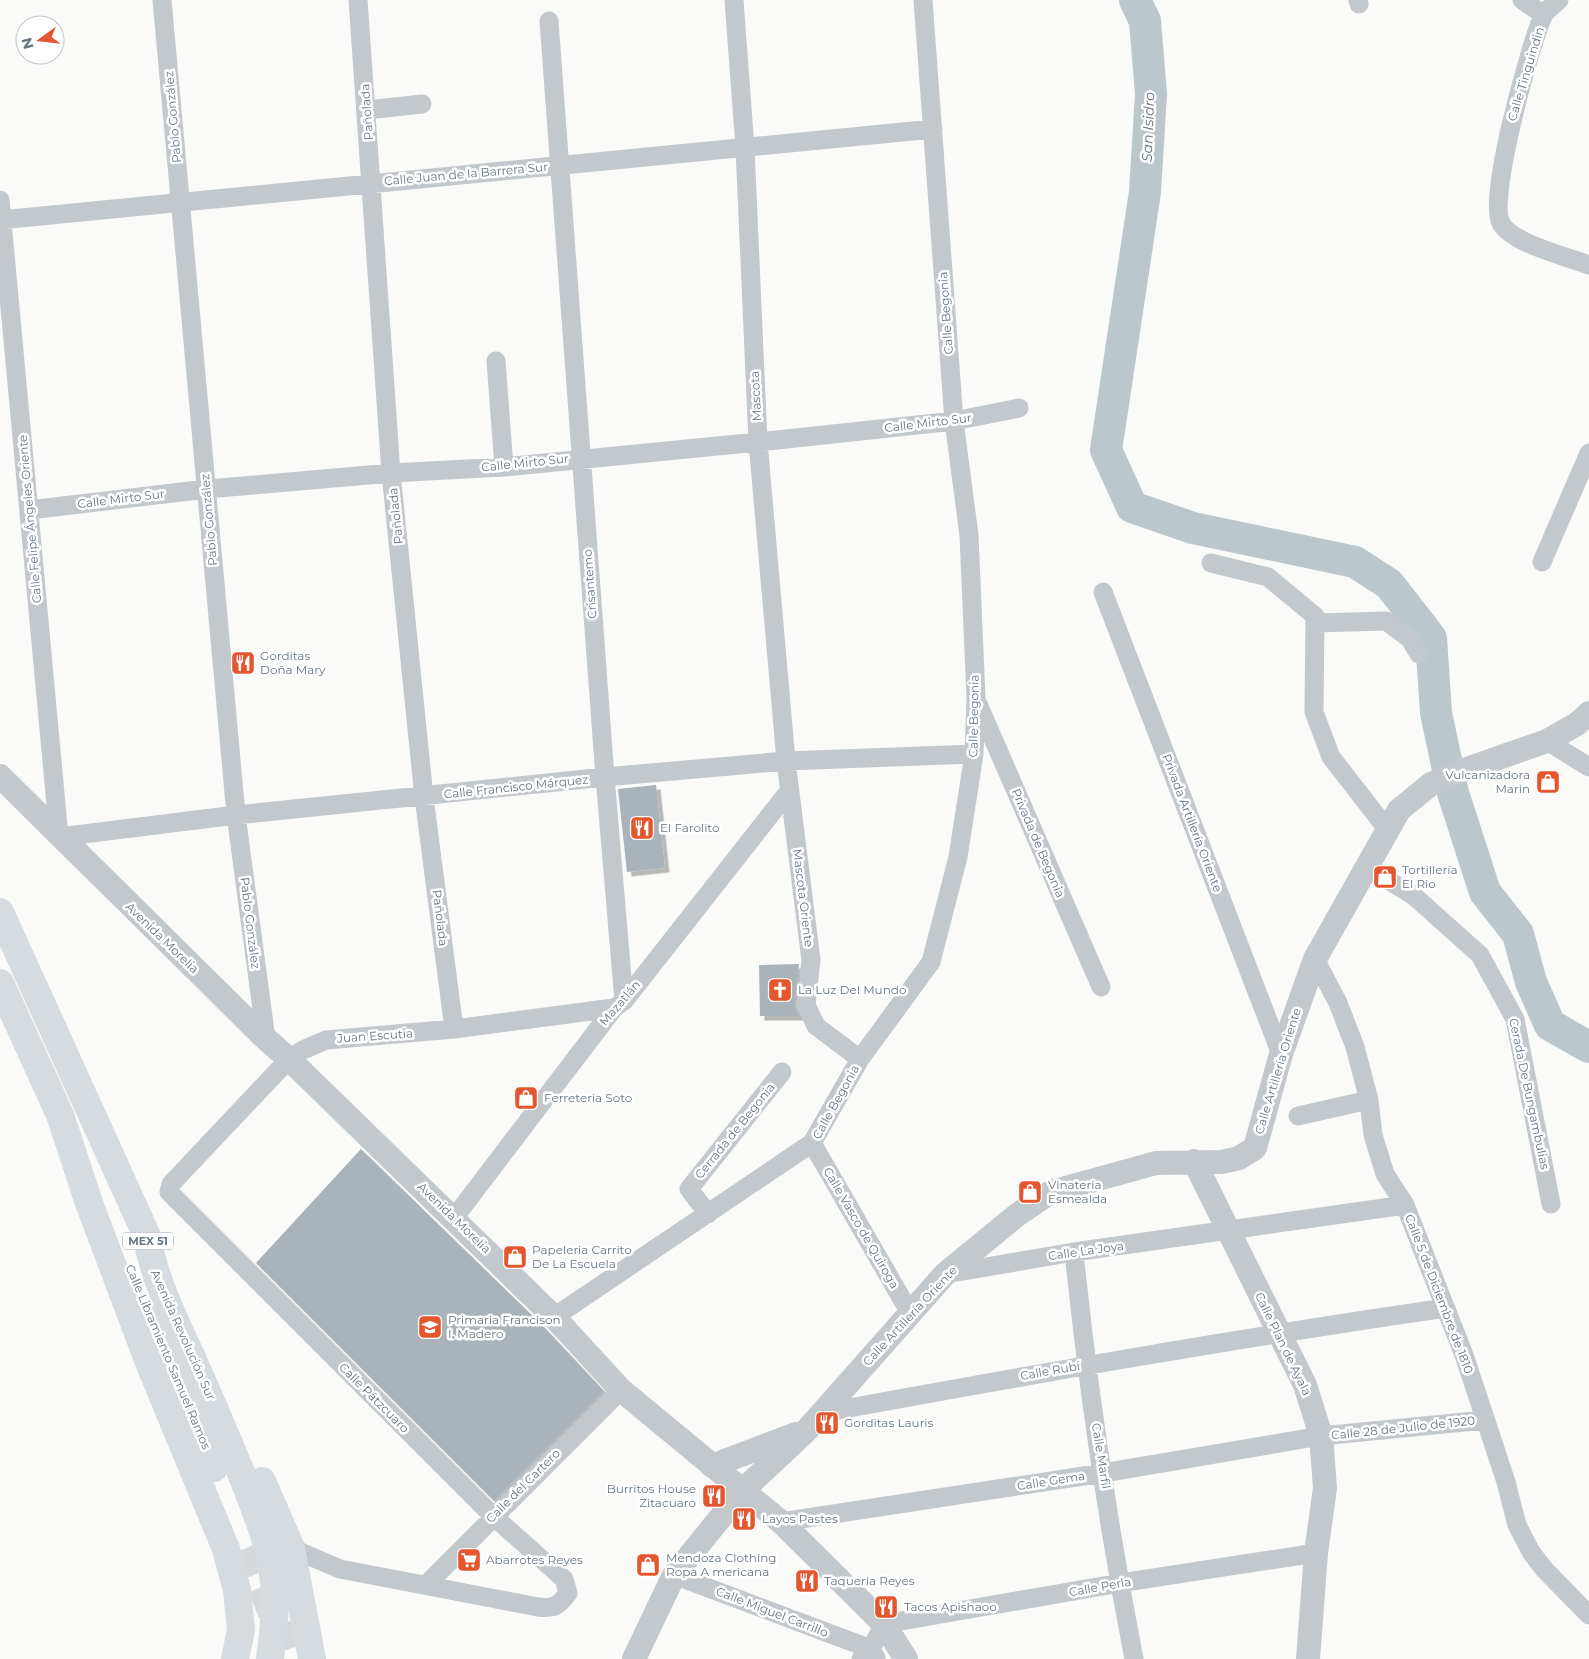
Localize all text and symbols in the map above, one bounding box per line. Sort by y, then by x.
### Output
north arrow [15,15,65,65]
street label: Calle Tinguindin [1504,25,1547,123]
text: N [17,36,38,51]
street label: Pablo González [161,70,184,164]
street label: Pañolada [357,83,376,141]
water label: San Isidro [1138,92,1158,162]
street label: Calle Juan de la Barrera Sur [383,159,549,188]
street label: Calle Begonia [935,271,956,355]
street label: Mascota [747,371,764,422]
street label: Calle Mirto Sur [884,410,973,435]
street label: Calle Felipe Ángeles Oriente [15,434,44,604]
street label: Calle Mirto Sur [481,450,569,475]
street label: Pablo González [197,473,220,567]
street label: Calle Mirto Sur [77,486,166,511]
street label: Pañolada [385,487,406,545]
street label: Crisantemo [580,549,599,619]
place label: Gorditas Doña Mary [260,648,326,677]
restaurant icon: Gorditas Doña Mary [230,650,256,676]
street label: Calle Begonia [965,674,982,758]
street label: Privada Artillería Oriente [1159,752,1226,894]
place label: Vulcanizadora Marin [1445,767,1530,796]
shop icon: Vulcanizadora Marin [1535,769,1561,795]
street label: Calle Francisco Márquez [443,771,589,802]
street label: Privada de Begonia [1009,786,1068,900]
restaurant icon: El Farolito [629,815,655,841]
place label: El Farolito [660,820,720,835]
street label: Mascota Oriente [790,848,817,948]
place label: Tortillería El Rio [1402,862,1458,891]
shop icon: Tortillería El Rio [1372,864,1398,890]
street label: Pablo González [237,876,264,970]
street label: Pañolada [430,889,451,947]
street label: Avenida Morelia [123,899,202,976]
street label: Mazatlán [596,977,643,1028]
church icon: La Luz Del Mundo [767,977,793,1003]
place label: La Luz Del Mundo [798,982,906,997]
street label: Calle Artillería Oriente [1251,1006,1304,1136]
street label: Cerada De Bungambulias [1506,1017,1553,1171]
street label: Juan Escutia [335,1025,414,1046]
street label: Calle Begonia [809,1062,862,1142]
street label: Cerrada de Begonia [691,1080,778,1182]
shop icon: Ferreteria Soto [513,1085,539,1111]
place label: Ferreteria Soto [544,1090,632,1105]
street label: Calle Vasco de Quiroga [821,1164,902,1291]
place label: Vinateria Esmealda [1048,1177,1107,1206]
street label: Avenida Morelia [415,1179,494,1256]
shop icon: Vinateria Esmealda [1017,1179,1043,1205]
street label: Calle 5 de Diciembre de 1810 [1402,1212,1477,1376]
road number: MEX 51 [123,1232,173,1250]
street label: Calle La Joya [1047,1238,1125,1263]
place label: Papeleria Carrito De La Escuela [532,1242,632,1271]
shop icon: Papeleria Carrito De La Escuela [502,1244,528,1270]
street label: Calle Libramiento Samuel Ramos [123,1262,214,1452]
street label: Calle Artillería Oriente [859,1263,960,1369]
street label: Avenida Revolución Sur [148,1267,219,1403]
street label: Calle Plan de Ayala [1252,1290,1315,1398]
place label: Primaria Francison I. Madero [448,1312,561,1341]
school or university icon: Primaria Francison I. Madero [417,1314,443,1340]
street label: Calle Rubí [1019,1358,1082,1383]
street label: Calle Pátzcuaro [336,1360,412,1436]
restaurant icon: Gorditas Lauris [814,1410,840,1436]
street label: Calle 28 de Julio de 1920 [1330,1412,1476,1443]
place label: Gorditas Lauris [844,1415,934,1430]
street label: Calle Marfil [1089,1422,1114,1490]
street label: Calle del Cartero [482,1445,563,1526]
street label: Calle Gema [1016,1468,1086,1493]
place label: Burritos House Zitacuaro [607,1481,696,1510]
restaurant icon: Burritos House Zitacuaro [701,1483,727,1509]
restaurant icon: Layos Pastes [731,1506,757,1532]
place label: Layos Pastes [762,1511,838,1526]
supermarket icon: Abarrotes Reyes [456,1547,482,1573]
place label: Mendoza Clothing Ropa A mericana [666,1550,777,1579]
place label: Abarrotes Reyes [486,1552,583,1567]
shop icon: Mendoza Clothing Ropa A mericana [635,1552,661,1578]
restaurant icon: Taqueria Reyes [794,1568,820,1594]
place label: Taqueria Reyes [824,1573,915,1588]
street label: Calle Perla [1068,1574,1132,1599]
street label: Calle Miguel Carrillo [714,1583,830,1640]
restaurant icon: Tacos Apishaoo [873,1594,899,1620]
place label: Tacos Apishaoo [904,1599,997,1614]

